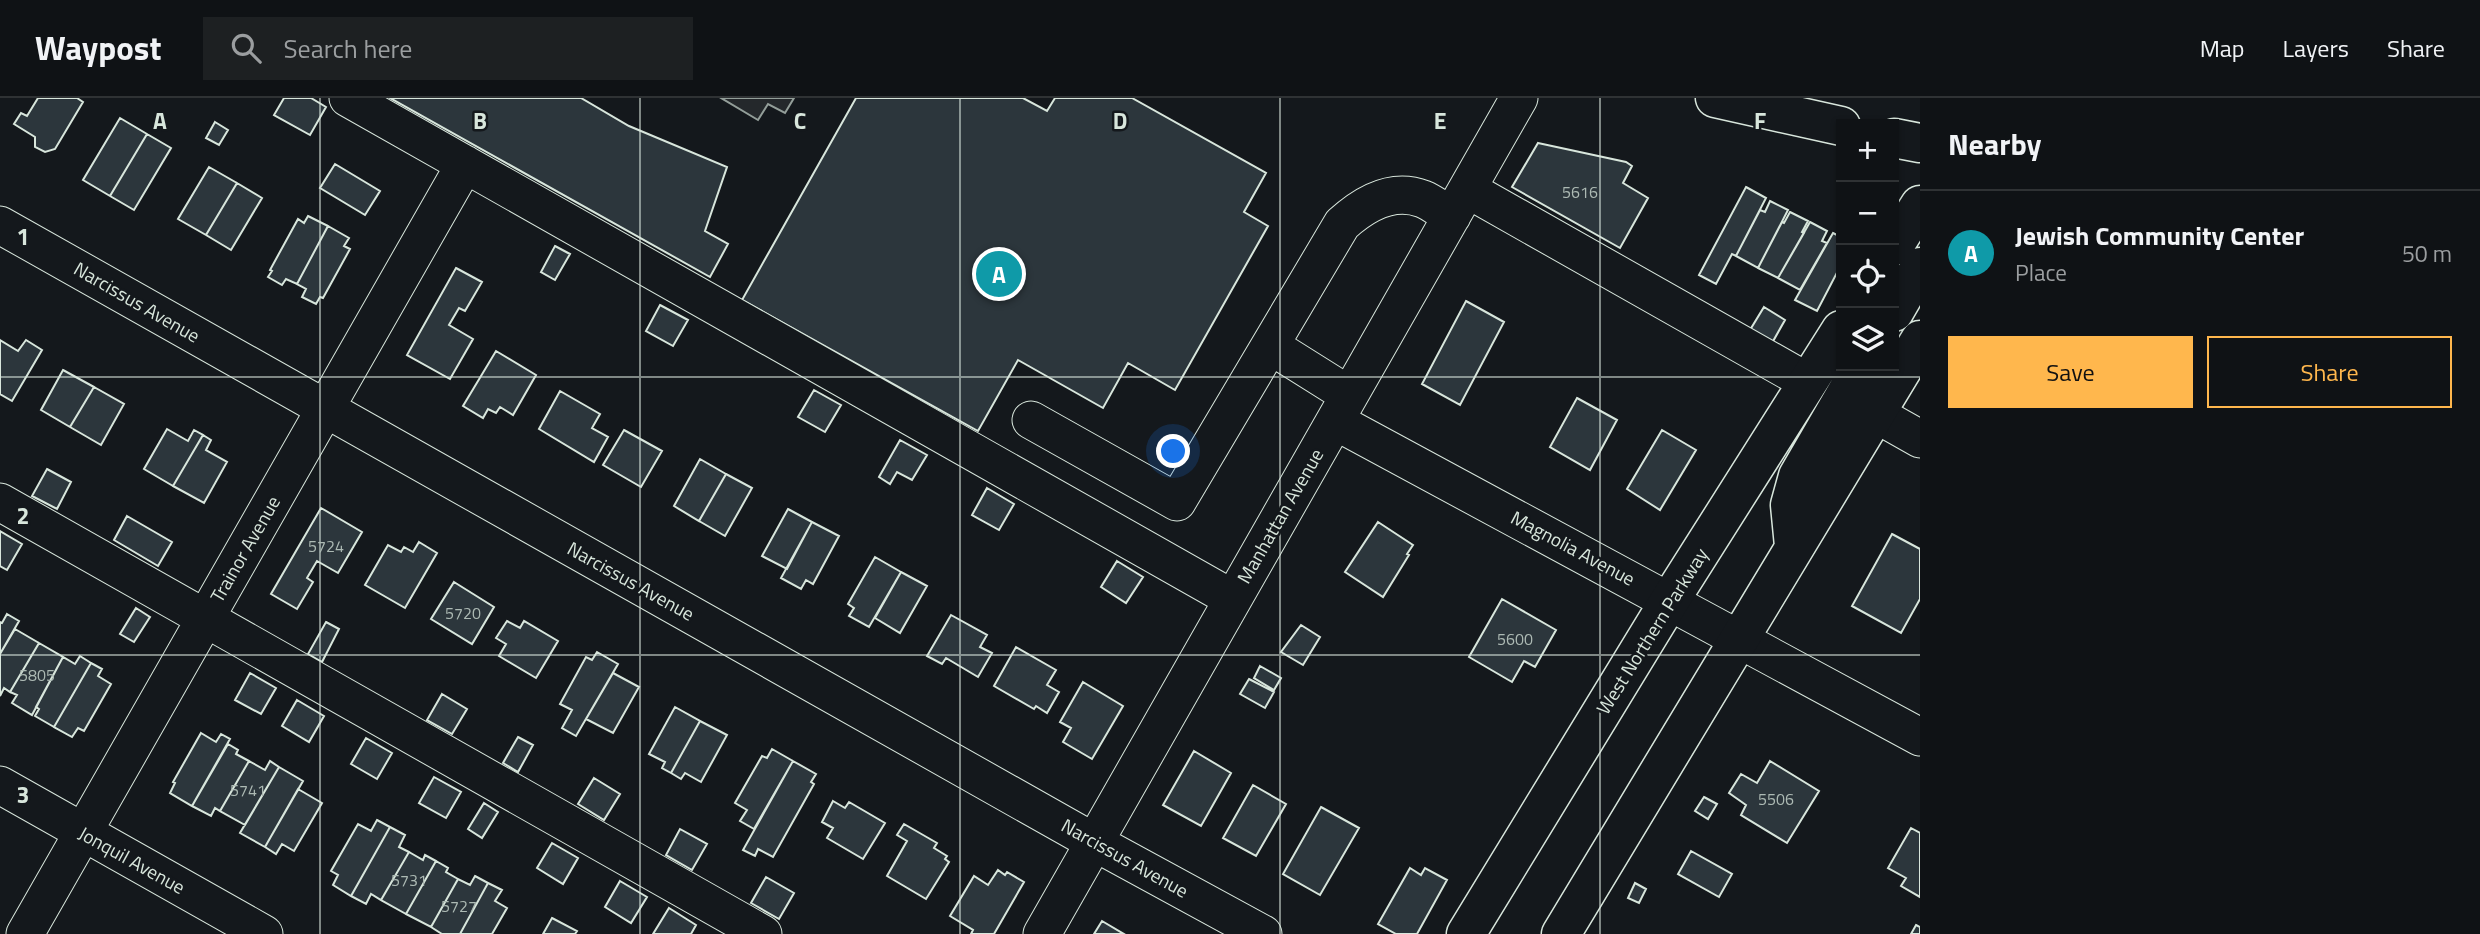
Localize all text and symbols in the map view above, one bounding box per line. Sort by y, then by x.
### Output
search box [203,17,693,80]
text: Waypost [35,23,161,73]
icon: search [227,29,265,67]
text: Search here [283,29,412,68]
text: Map [2200,30,2245,66]
text: Layers [2283,30,2349,66]
text: Share [2387,30,2445,66]
text: A [153,103,167,138]
text: B [473,103,487,138]
text: C [794,103,806,138]
text: D [1113,103,1127,138]
text: E [1434,103,1446,138]
text: F [1754,103,1766,138]
map controls [1836,119,1899,371]
button: + [1836,119,1899,182]
text: Nearby [1948,121,2041,167]
house number: 5616 [1562,180,1598,204]
button: − [1836,182,1899,245]
text: Jewish Community Center [2015,216,2304,255]
text: 1 [17,219,29,254]
text: A [1964,236,1978,271]
text: 50 m [2402,236,2452,271]
button: locate [1836,245,1899,308]
pin: A [976,248,1022,300]
street label: Narcissus Avenue [69,254,206,349]
text: Place [2015,255,2067,290]
button: layers [1836,308,1899,371]
button: Save [1948,336,2193,408]
button: Share [2207,336,2452,408]
your location [1156,434,1190,468]
street label: Manhattan Avenue [1229,443,1330,589]
street label: Trainor Avenue [202,490,287,608]
text: 2 [17,498,29,533]
street label: Magnolia Avenue [1506,503,1641,593]
house number: 5724 [308,534,344,558]
street label: Narcissus Avenue [562,534,700,628]
street label: West Northern Parkway [1588,542,1715,720]
house number: 5720 [445,601,481,625]
house number: 5600 [1497,627,1533,651]
house number: 5805 [19,663,55,687]
text: 3 [17,777,29,812]
house number: 5741 [230,778,266,802]
house number: 5506 [1758,787,1794,811]
street label: Narcissus Avenue [1056,811,1194,905]
street label: Jonquil Avenue [74,818,191,901]
house number: 5731 [391,868,427,892]
house number: 5727 [441,894,477,918]

